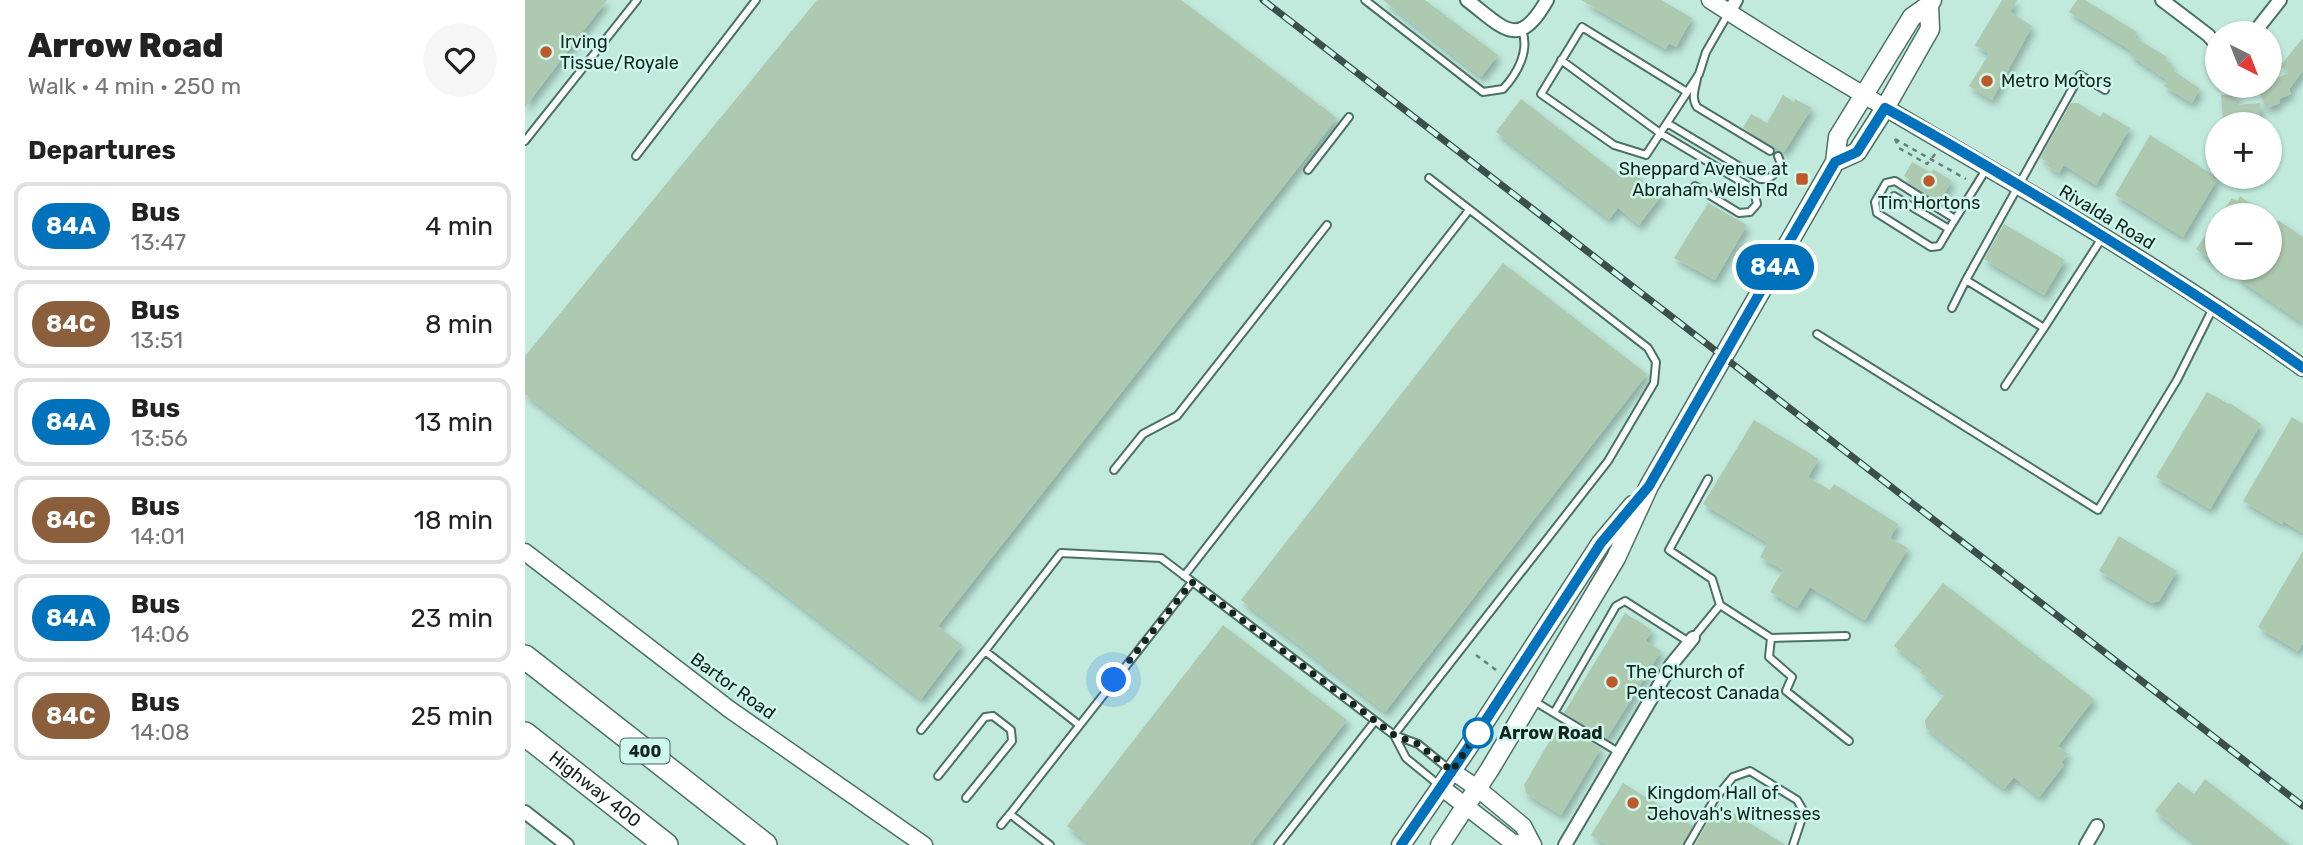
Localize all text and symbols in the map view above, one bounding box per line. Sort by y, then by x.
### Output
north arrow [2205,21,2282,98]
map controls [2205,21,2282,280]
button: heart [423,23,497,97]
text: Arrow Road [28,26,224,65]
place label: Irving Tissue/Royale [560,31,679,74]
marker: Irving Tissue/Royale [538,44,554,60]
place label: Metro Motors [2001,70,2112,92]
text: Walk · 4 min · 250 m [28,72,241,100]
marker: Metro Motors [1979,73,1995,89]
button: + [2205,112,2282,189]
text: Departures [28,135,176,166]
place label: Sheppard Avenue at Abraham Welsh Rd [1619,158,1788,201]
marker: Sheppard Avenue at Abraham Welsh Rd [1794,171,1810,187]
marker: Tim Hortons [1921,173,1937,189]
street label: Rivalda Road [2055,180,2159,254]
place label: Tim Hortons [1878,192,1980,214]
text: Bus [131,197,180,228]
button: − [2205,203,2282,280]
text: 4 min [425,211,493,242]
text: 84A [46,212,96,240]
text: 13:47 [131,228,186,256]
line badge: 84A [1735,244,1815,290]
text: 84A [1750,253,1800,281]
text: Bus [131,295,180,326]
text: 8 min [425,309,493,340]
text: 84C [46,310,96,338]
text: 13:51 [131,326,183,354]
text: Bus [131,393,180,424]
text: 13 min [415,407,493,438]
text: 84A [46,408,96,436]
text: 13:56 [131,424,188,452]
text: Bus [131,491,180,522]
text: 18 min [414,505,493,536]
text: 84C [46,506,96,534]
text: 14:01 [131,522,185,550]
text: Bus [131,589,180,620]
text: 23 min [411,603,493,634]
text: 84A [46,604,96,632]
text: 14:06 [131,620,189,648]
street label: Bartor Road [686,648,780,724]
place label: The Church of Pentecost Canada [1626,661,1780,704]
your location [1096,662,1131,697]
marker: The Church of Pentecost Canada [1604,674,1620,690]
text: Bus [131,687,180,718]
text: 25 min [411,701,493,732]
text: 84C [46,702,96,730]
text: 14:08 [131,718,190,746]
marker: Arrow Road [1463,718,1493,748]
place label: Arrow Road [1499,722,1603,744]
road number: 400 [621,738,669,764]
street label: Highway 400 [545,746,645,832]
place label: Kingdom Hall of Jehovah's Witnesses [1647,782,1821,825]
marker: Kingdom Hall of Jehovah's Witnesses [1625,795,1641,811]

